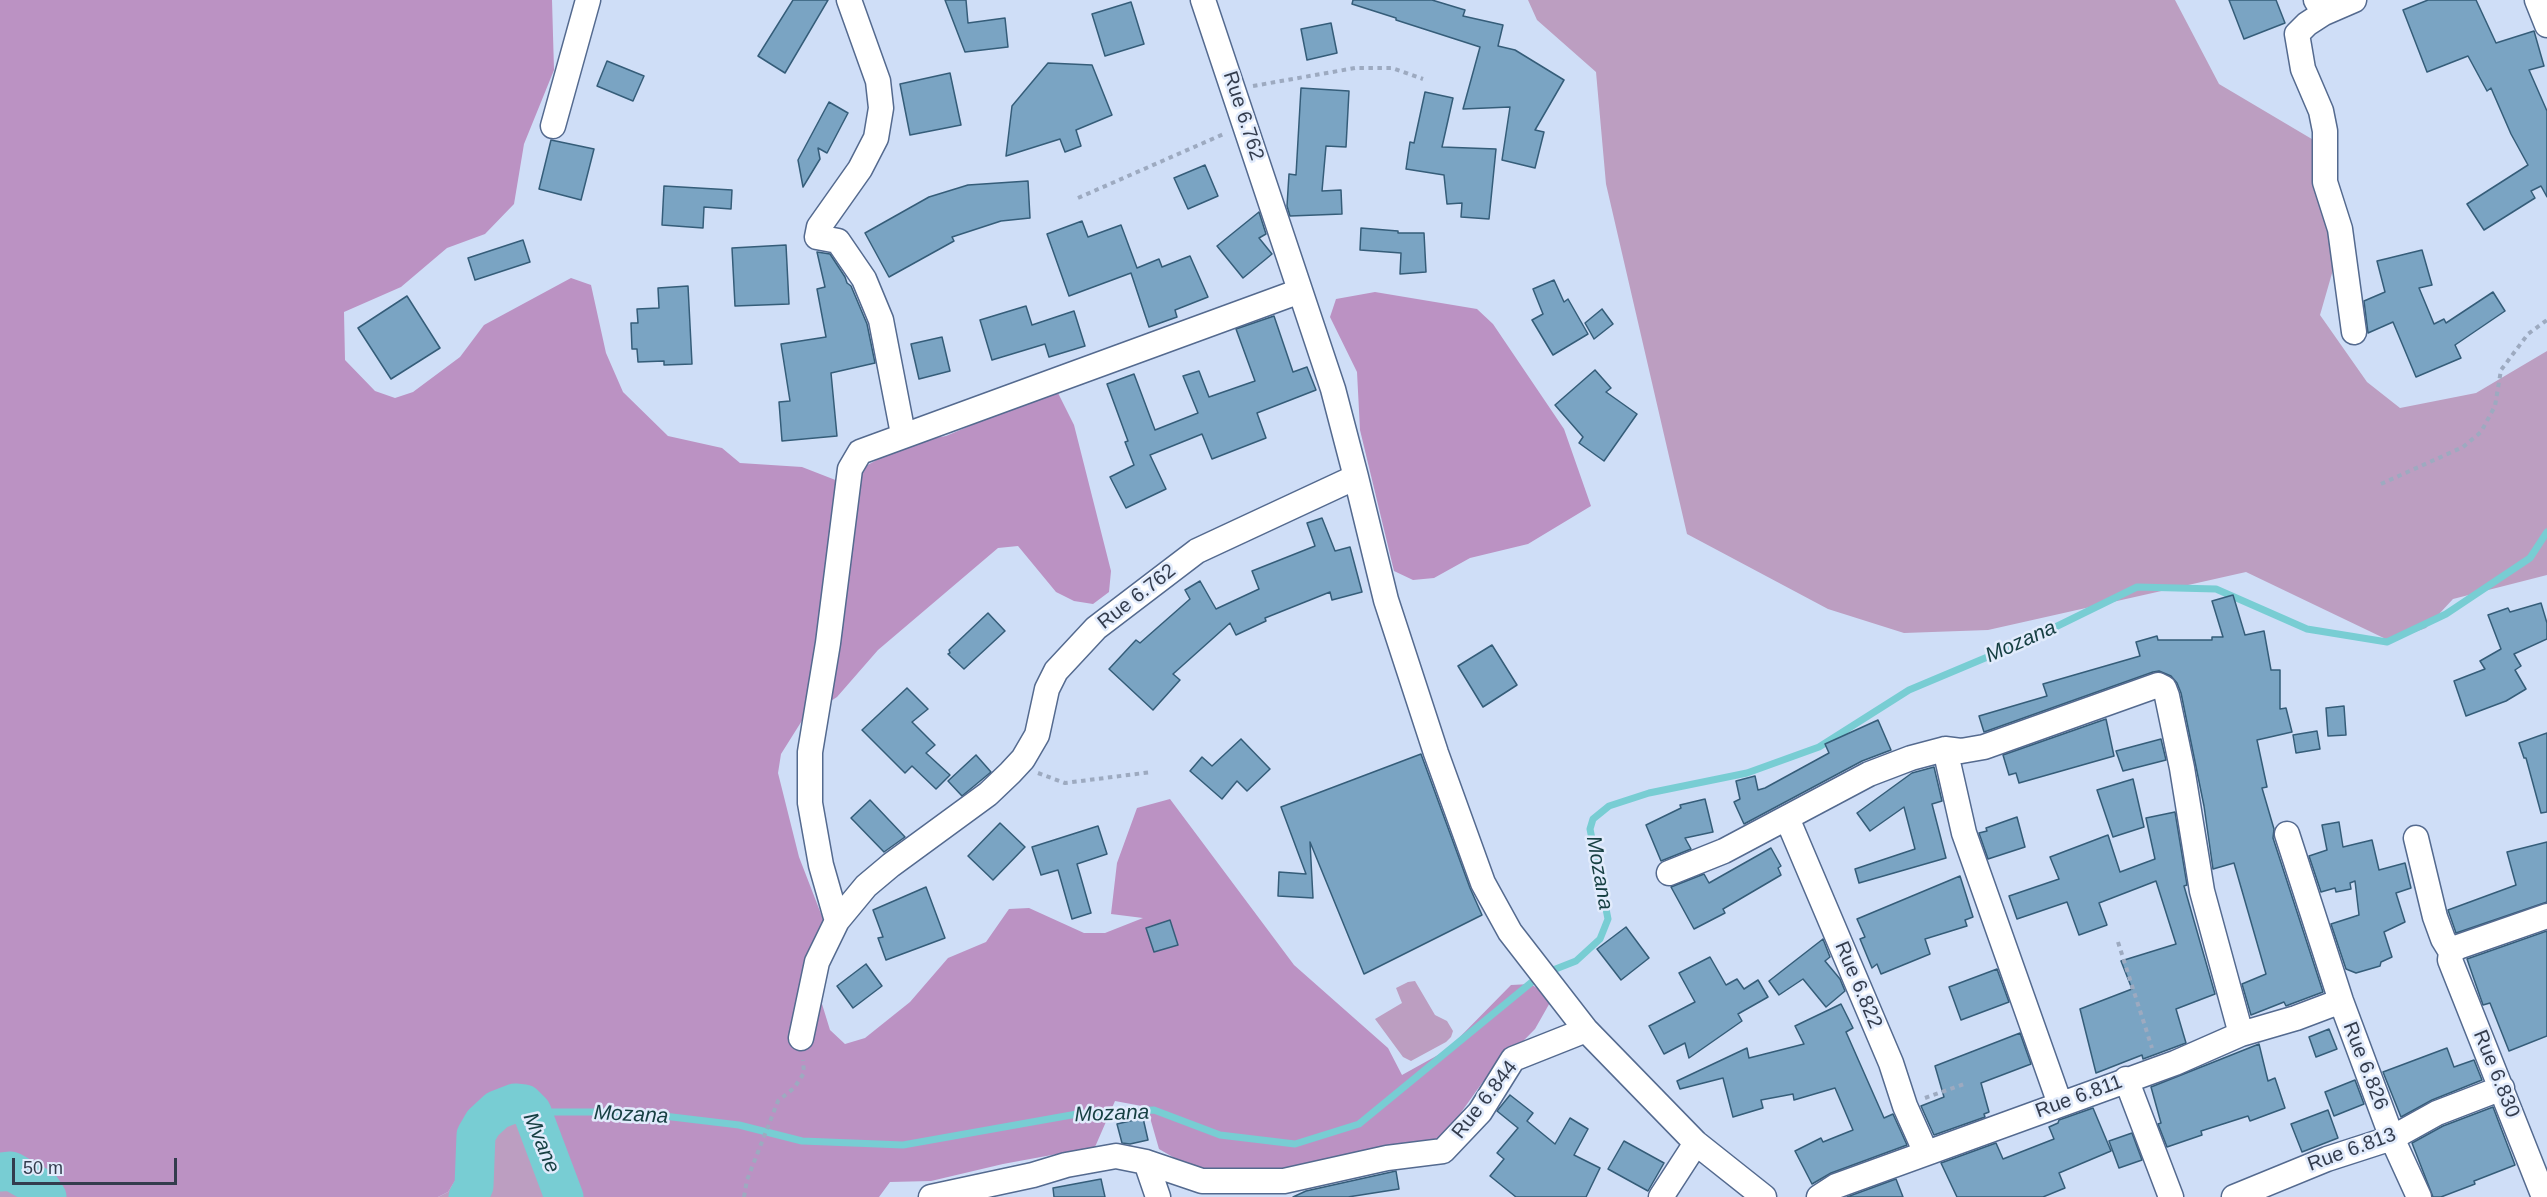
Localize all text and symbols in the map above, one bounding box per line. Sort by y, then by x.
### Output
street label: Rue 6.762 [1217,68,1269,164]
street label: Rue 6.762 [1093,559,1181,635]
water label: Mozana [1982,615,2060,669]
water label: Mozana [1580,834,1618,912]
street label: Rue 6.822 [1829,938,1887,1032]
street label: Rue 6.826 [2337,1019,2393,1113]
street label: Rue 6.830 [2468,1027,2524,1121]
street label: Rue 6.844 [1447,1056,1523,1144]
street label: Rue 6.811 [2032,1070,2126,1124]
water label: Mozana [593,1100,669,1130]
water label: Mozana [1074,1100,1150,1128]
water label: Mvane [517,1109,565,1177]
street label: Rue 6.813 [2305,1123,2399,1177]
scale bar [15,1146,180,1184]
text: 50 m [23,1158,63,1178]

